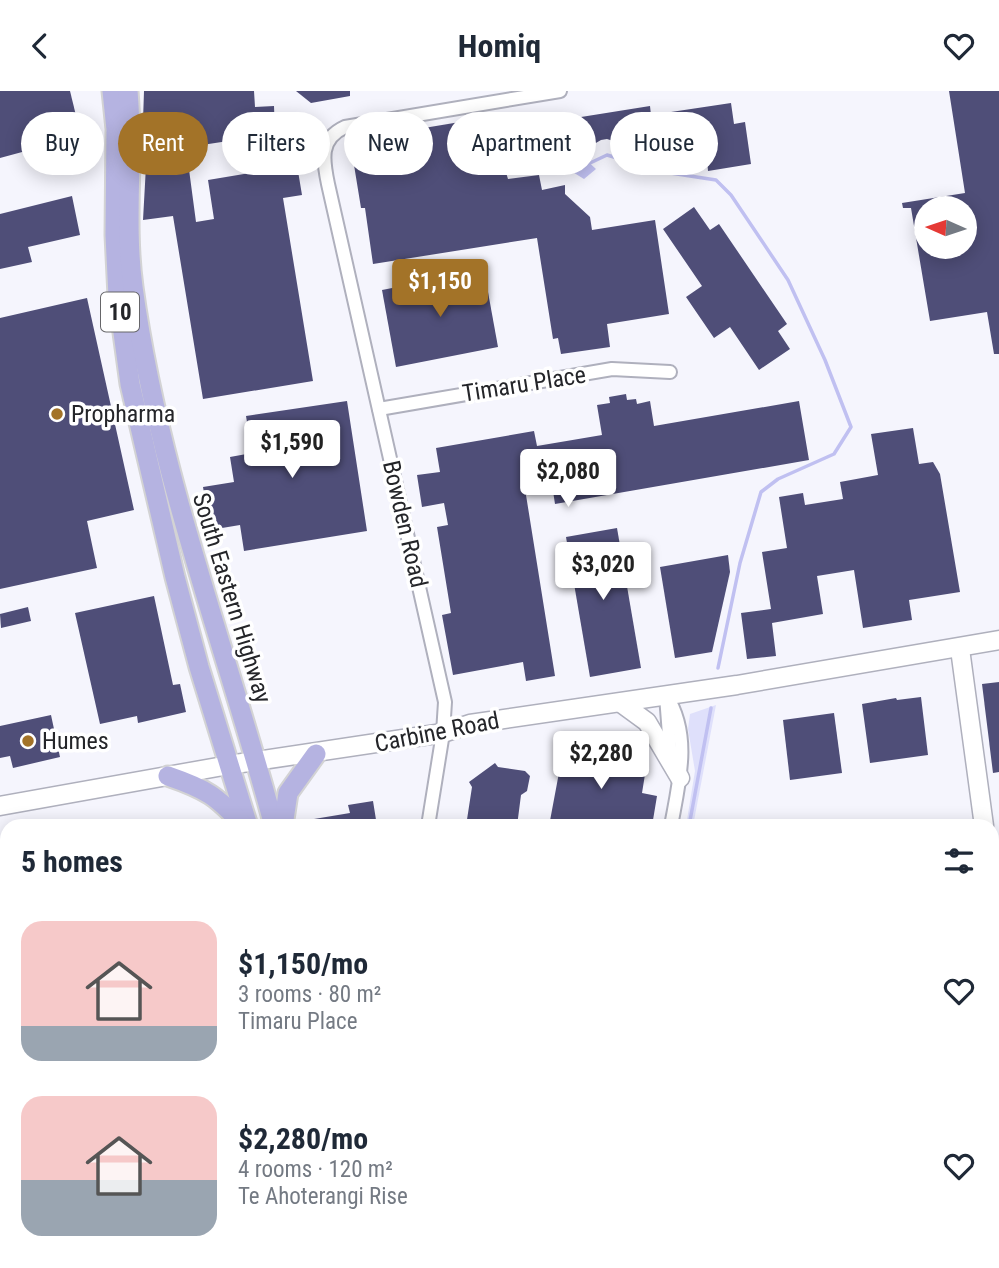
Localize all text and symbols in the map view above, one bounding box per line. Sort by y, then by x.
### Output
icon: back [21,27,59,65]
text: Homiq [458,27,541,65]
icon: heart [940,27,978,65]
chip: Buy [21,112,104,175]
chip: Rent [118,112,208,175]
chip: Filters [222,112,330,175]
chip: New [344,112,433,175]
chip: Apartment [447,112,596,175]
chip: House [610,112,718,175]
north arrow [914,196,976,259]
map controls [914,196,977,259]
pin: $1,150 [383,259,497,319]
text: $1,150 [408,268,472,295]
road number: 10 [101,293,139,332]
street label: Timaru Place [460,360,588,408]
place label: Propharma [71,400,175,428]
marker: Propharma [49,406,65,422]
pin: $1,590 [235,421,349,480]
text: $1,590 [260,429,324,456]
pin: $2,080 [511,449,625,509]
street label: Bowden Road [377,458,433,590]
text: $2,080 [536,458,600,485]
street label: South Eastern Highway [187,490,277,706]
pin: $3,020 [546,543,660,602]
text: $3,020 [571,551,635,578]
street label: Carbine Road [372,706,502,758]
place label: Humes [42,727,109,755]
pin: $2,280 [544,731,658,791]
marker: Humes [20,733,36,749]
text: $2,280 [569,740,633,767]
icon: filters [940,842,978,880]
text: 5 homes [21,844,123,879]
text: $1,150/mo [238,946,368,981]
icon: home [77,949,161,1033]
icon: heart [940,972,978,1010]
text: 3 rooms · 80 m² [238,981,381,1008]
text: Timaru Place [238,1008,357,1035]
text: $2,280/mo [238,1121,368,1156]
icon: home [77,1124,161,1208]
icon: heart [940,1147,978,1185]
text: 4 rooms · 120 m² [238,1156,393,1183]
text: Te Ahoterangi Rise [238,1183,408,1210]

